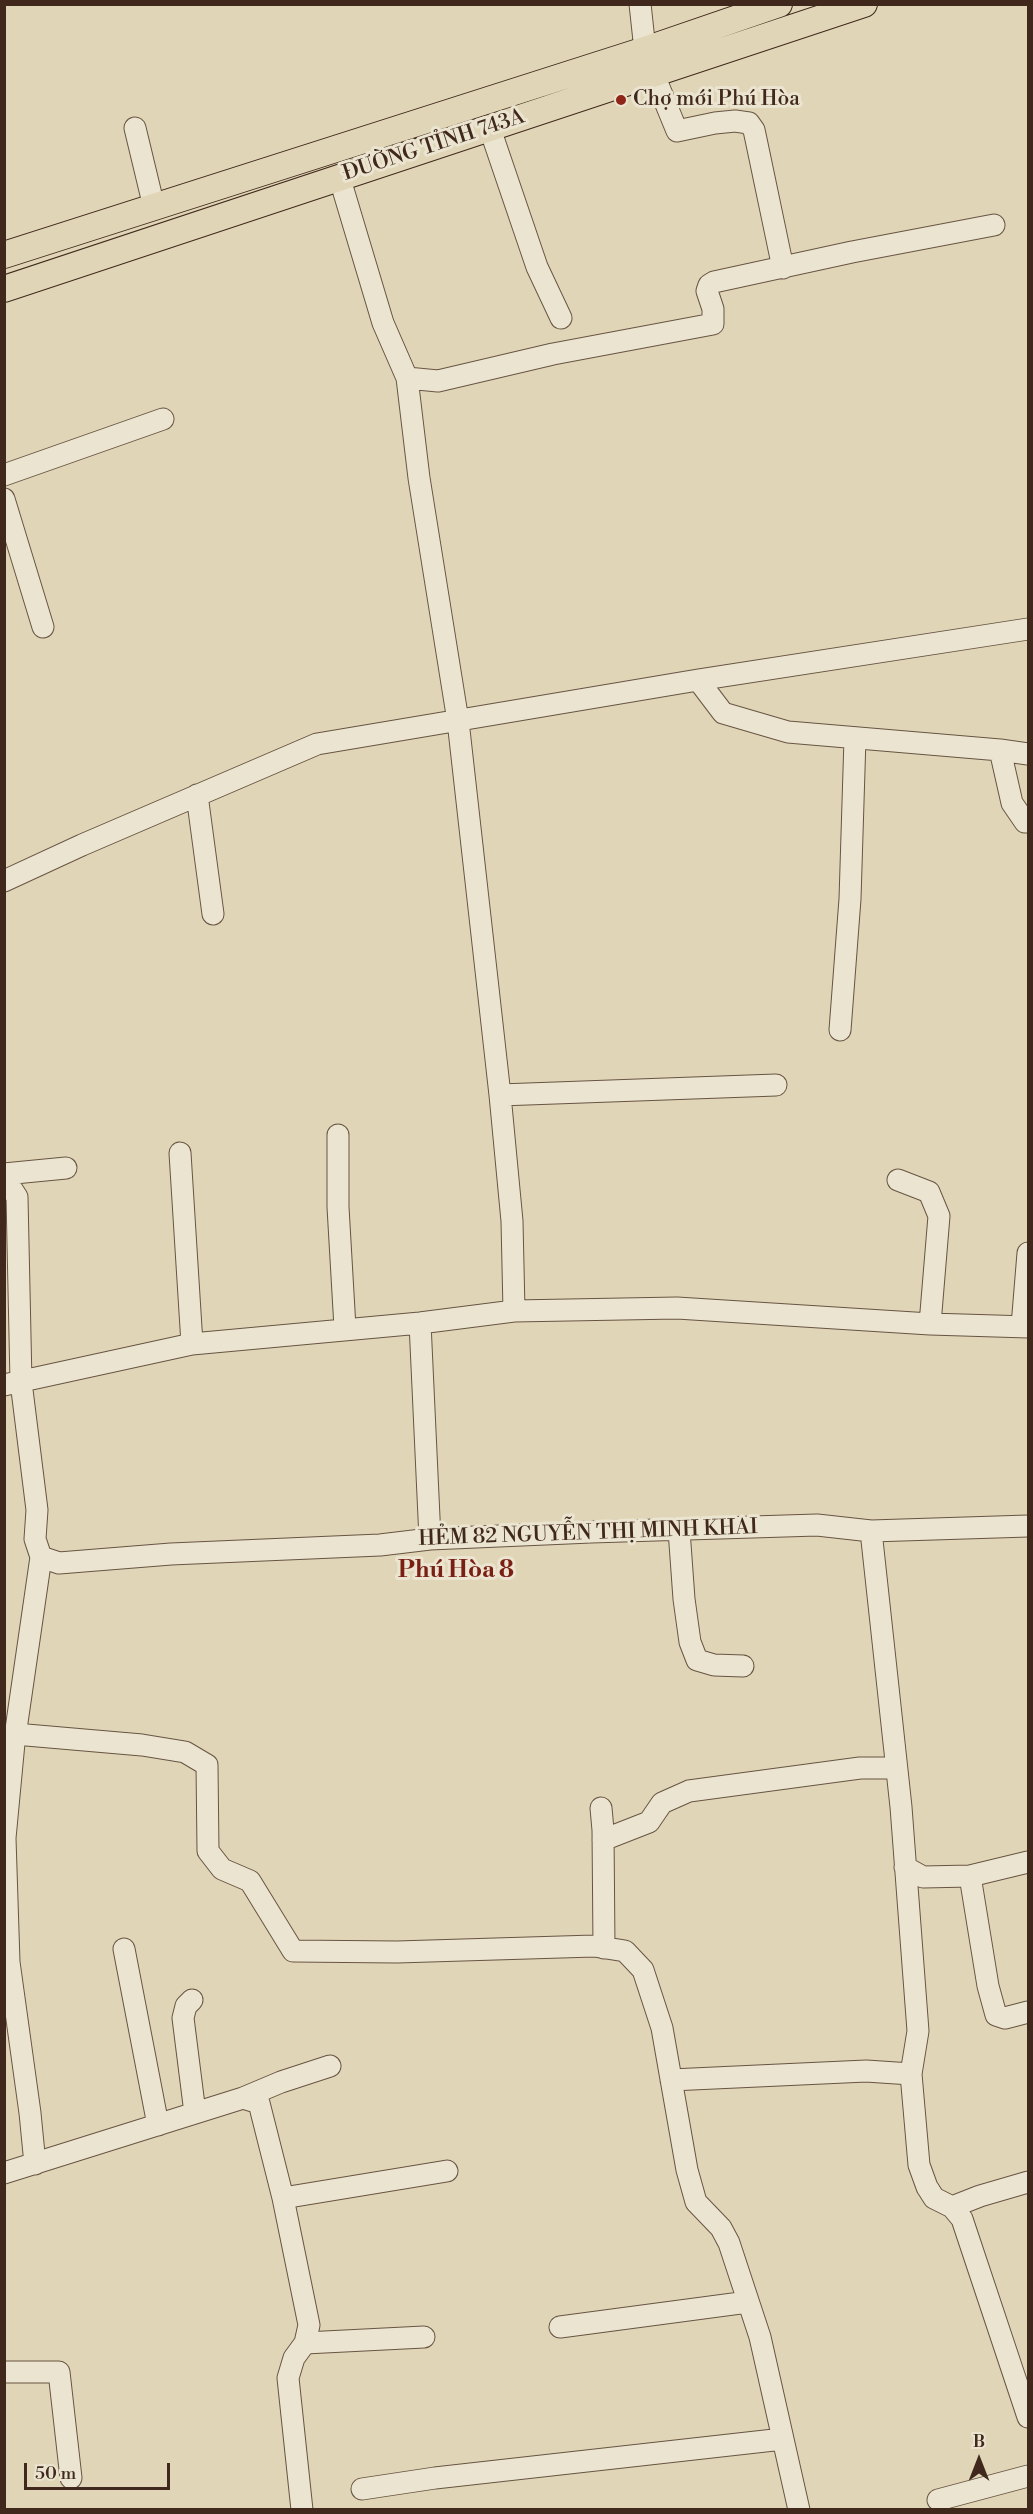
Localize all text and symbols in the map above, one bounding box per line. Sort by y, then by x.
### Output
place label: Chợ mới Phú Hòa [633,87,800,113]
marker: Chợ mới Phú Hòa [614,93,628,107]
street label: ĐƯỜNG TỈNH 743A [340,105,528,187]
street label: HẺM 82 NGUYỄN THỊ MINH KHAI [418,1515,758,1553]
district label: Phú Hòa 8 [398,1557,514,1585]
north arrow [949,2430,1009,2490]
text: B [973,2432,985,2452]
scale bar [27,2451,172,2489]
text: 50 m [35,2462,76,2485]

